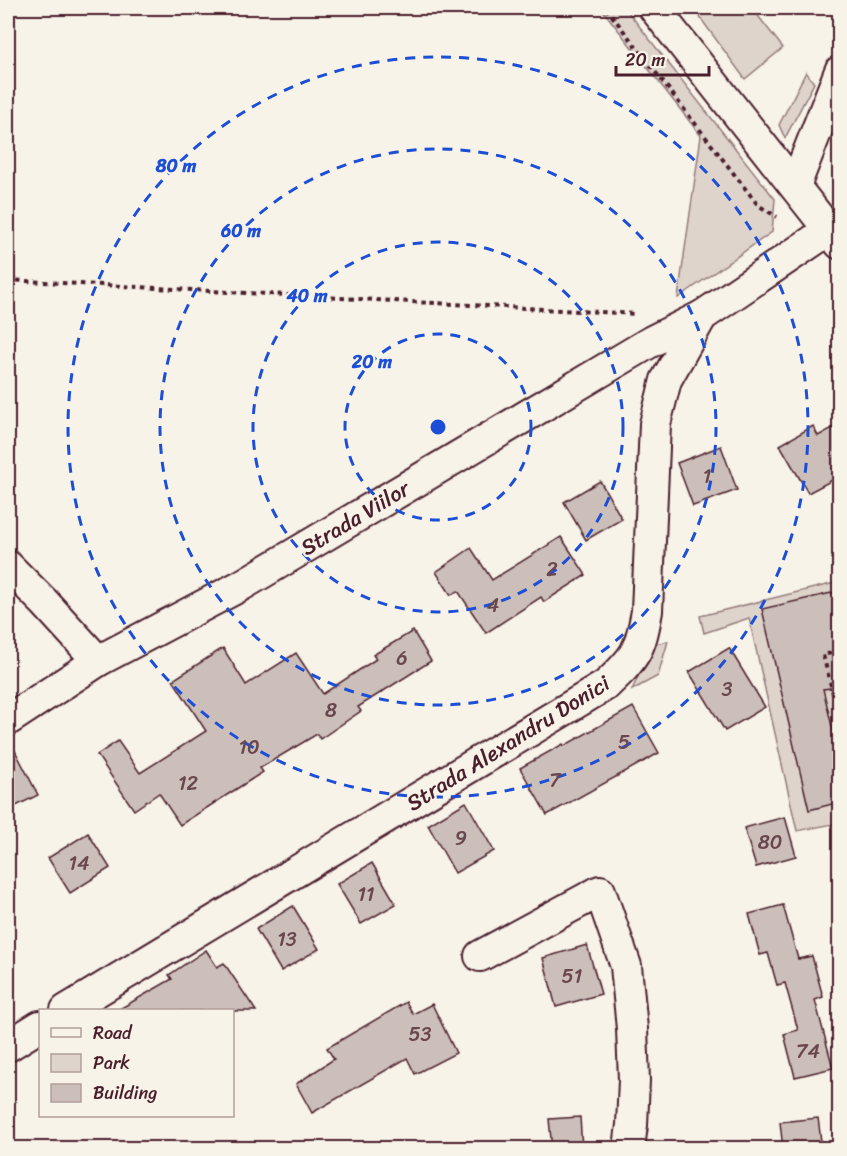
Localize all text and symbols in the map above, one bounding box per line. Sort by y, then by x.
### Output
scale bar [616,39,709,77]
text: 20 m [625,44,665,76]
text: 80 m [155,150,197,182]
text: 60 m [220,215,261,247]
text: 40 m [285,280,328,312]
text: 20 m [351,346,392,378]
centre of rings [428,417,448,437]
house number: 1 [703,459,711,494]
street label: Strada Viilor [293,469,419,566]
house number: 2 [546,552,558,587]
house number: 4 [487,588,499,623]
house number: 6 [396,641,408,676]
street label: Strada Alexandru Donici [398,664,619,822]
house number: 3 [722,672,733,707]
house number: 8 [325,693,337,728]
house number: 5 [618,725,630,760]
house number: 10 [238,730,260,765]
house number: 7 [549,763,562,798]
house number: 12 [178,766,199,801]
house number: 9 [455,821,467,856]
house number: 80 [758,825,782,860]
house number: 14 [68,846,90,881]
house number: 11 [357,877,375,912]
house number: 13 [277,922,297,957]
house number: 51 [562,959,582,994]
legend [39,1009,234,1117]
text: Road [93,1017,133,1049]
house number: 53 [408,1017,432,1052]
house number: 74 [796,1034,820,1069]
text: Park [93,1047,130,1079]
text: Building [93,1077,157,1109]

